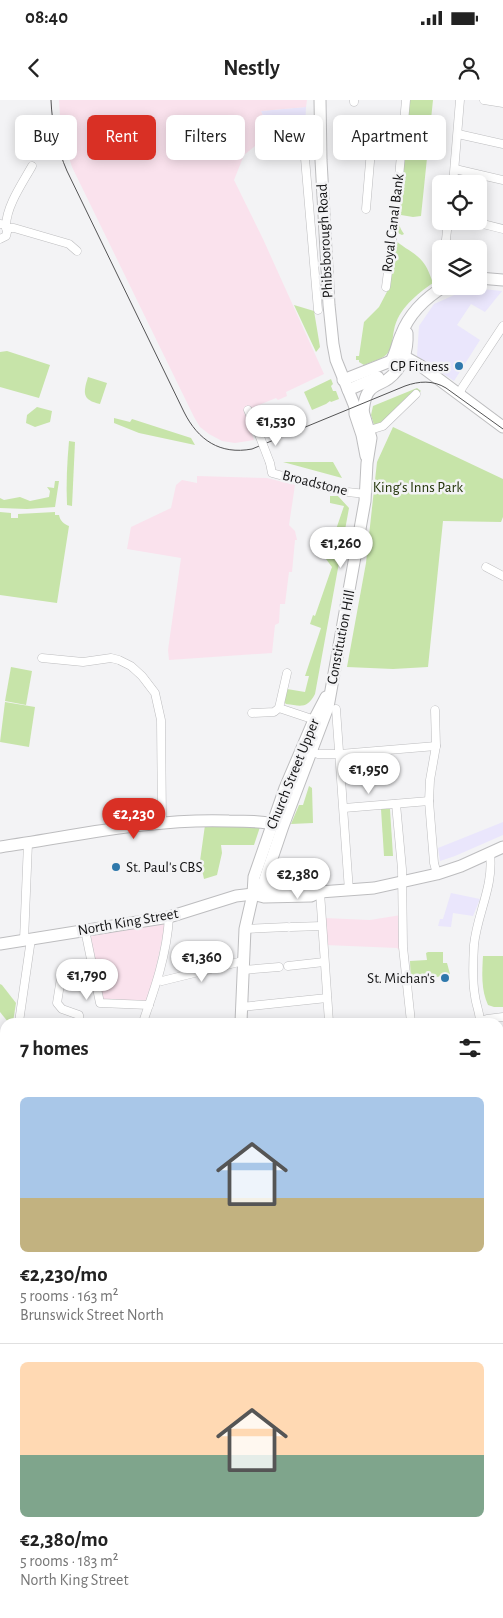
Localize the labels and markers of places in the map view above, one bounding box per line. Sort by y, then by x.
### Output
place label: CP Fitness [390,359,449,374]
marker: CP Fitness [453,360,465,372]
pin: €1,530 [235,404,317,447]
pin: €1,260 [300,526,382,569]
pin: €1,950 [328,752,410,795]
pin: €2,230 [93,798,175,840]
pin: €2,380 [257,858,339,900]
place label: St. Paul's CBS [126,860,202,875]
marker: St. Paul's CBS [110,861,122,873]
pin: €1,360 [161,940,243,983]
pin: €1,790 [46,958,128,1001]
place label: St. Michan's [367,971,435,986]
marker: St. Michan's [439,972,451,984]

